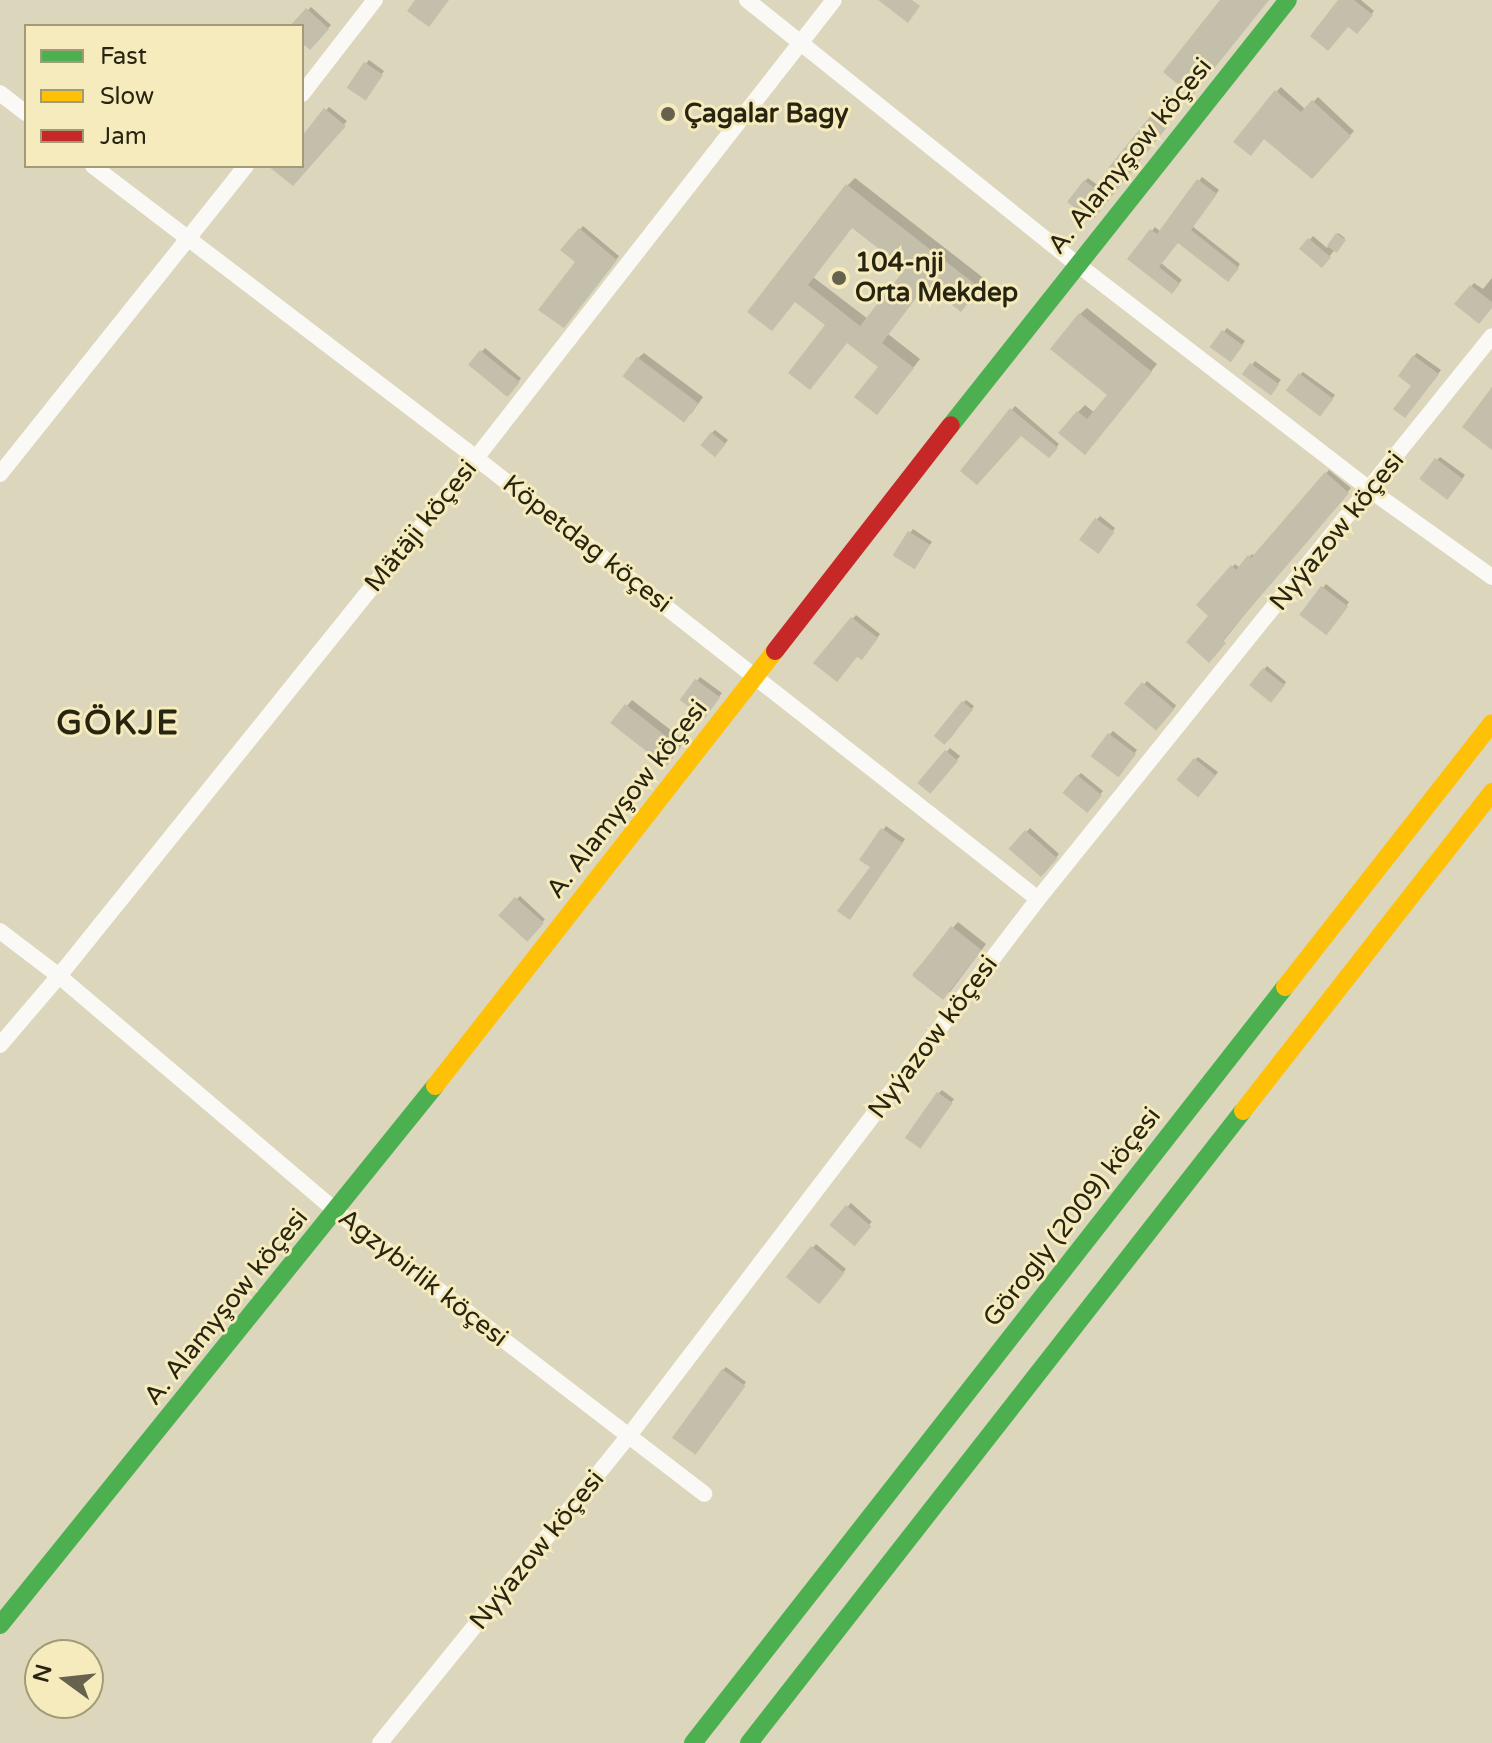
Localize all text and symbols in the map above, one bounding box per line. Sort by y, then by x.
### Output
legend [24,24,304,168]
text: Fast [100,42,147,71]
street label: A. Alamyşow köçesi [1041,52,1219,260]
text: Slow [100,82,154,111]
place label: Çagalar Bagy [684,98,849,130]
marker: Çagalar Bagy [659,105,677,123]
text: Jam [100,122,147,151]
place label: 104-nji Orta Mekdep [855,247,1018,308]
marker: 104-nji Orta Mekdep [830,269,848,287]
street label: Nyýazow köçesi [1263,445,1411,617]
street label: Mätäji köçesi [358,454,484,598]
street label: Köpetdag köçesi [496,468,678,620]
street label: A. Alamyşow köçesi [540,693,714,905]
district label: GÖKJE [56,704,180,744]
street label: Nyýazow köçesi [862,949,1004,1125]
street label: Görogly (2009) köçesi [977,1101,1167,1333]
street label: Agzybirlik köçesi [332,1202,514,1354]
street label: A. Alamyşow köçesi [137,1203,315,1411]
street label: Nyýazow köçesi [463,1464,611,1636]
north arrow [24,1639,104,1719]
text: N [28,1661,58,1685]

